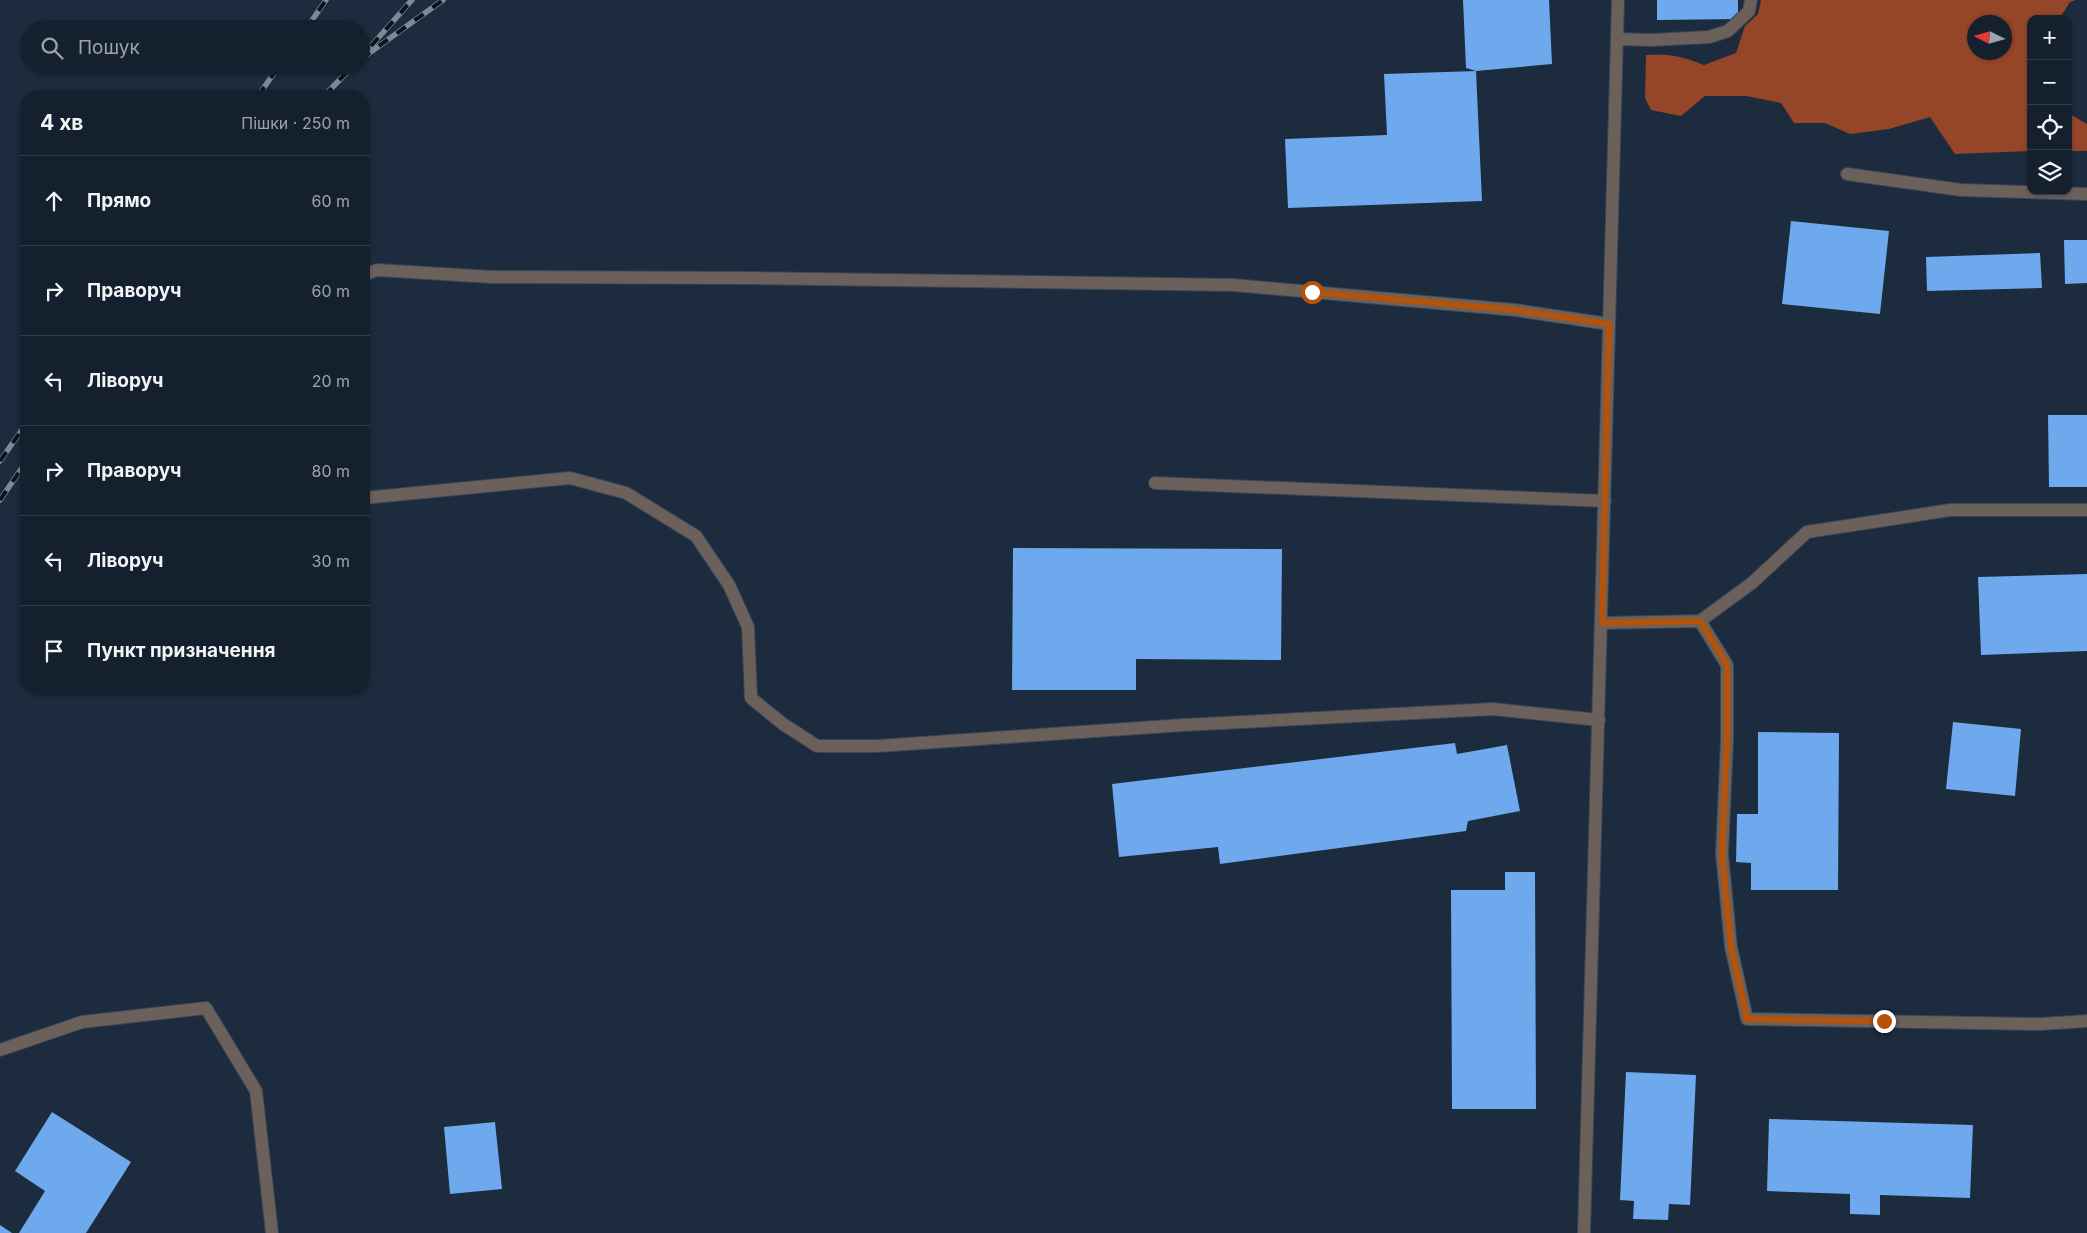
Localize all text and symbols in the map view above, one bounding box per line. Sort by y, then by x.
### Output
north arrow [1967,15,2012,60]
map controls [2027,15,2072,195]
button: + [2027,15,2072,60]
search box [20,20,370,75]
icon: search [38,34,66,62]
text: Пошук [78,36,140,59]
button: − [2027,60,2072,105]
button: locate [2027,105,2072,150]
text: 4 хв [40,110,83,135]
text: Пішки · 250 m [241,113,350,133]
button: layers [2027,150,2072,195]
icon: ahead [40,187,68,215]
text: Прямо [87,189,151,212]
text: 60 m [311,191,350,211]
icon: right [40,277,68,305]
text: Праворуч [87,279,181,302]
text: 60 m [311,281,350,301]
route start [1301,281,1324,304]
icon: left [40,367,68,395]
text: Ліворуч [87,369,163,392]
text: 20 m [312,371,350,391]
icon: right [40,457,68,485]
text: Праворуч [87,459,181,482]
text: 80 m [311,461,350,481]
icon: left [40,547,68,575]
text: Ліворуч [87,549,163,572]
text: 30 m [312,551,350,571]
icon: arrive [40,637,68,665]
text: Пункт призначення [87,639,275,662]
route end [1873,1010,1896,1033]

